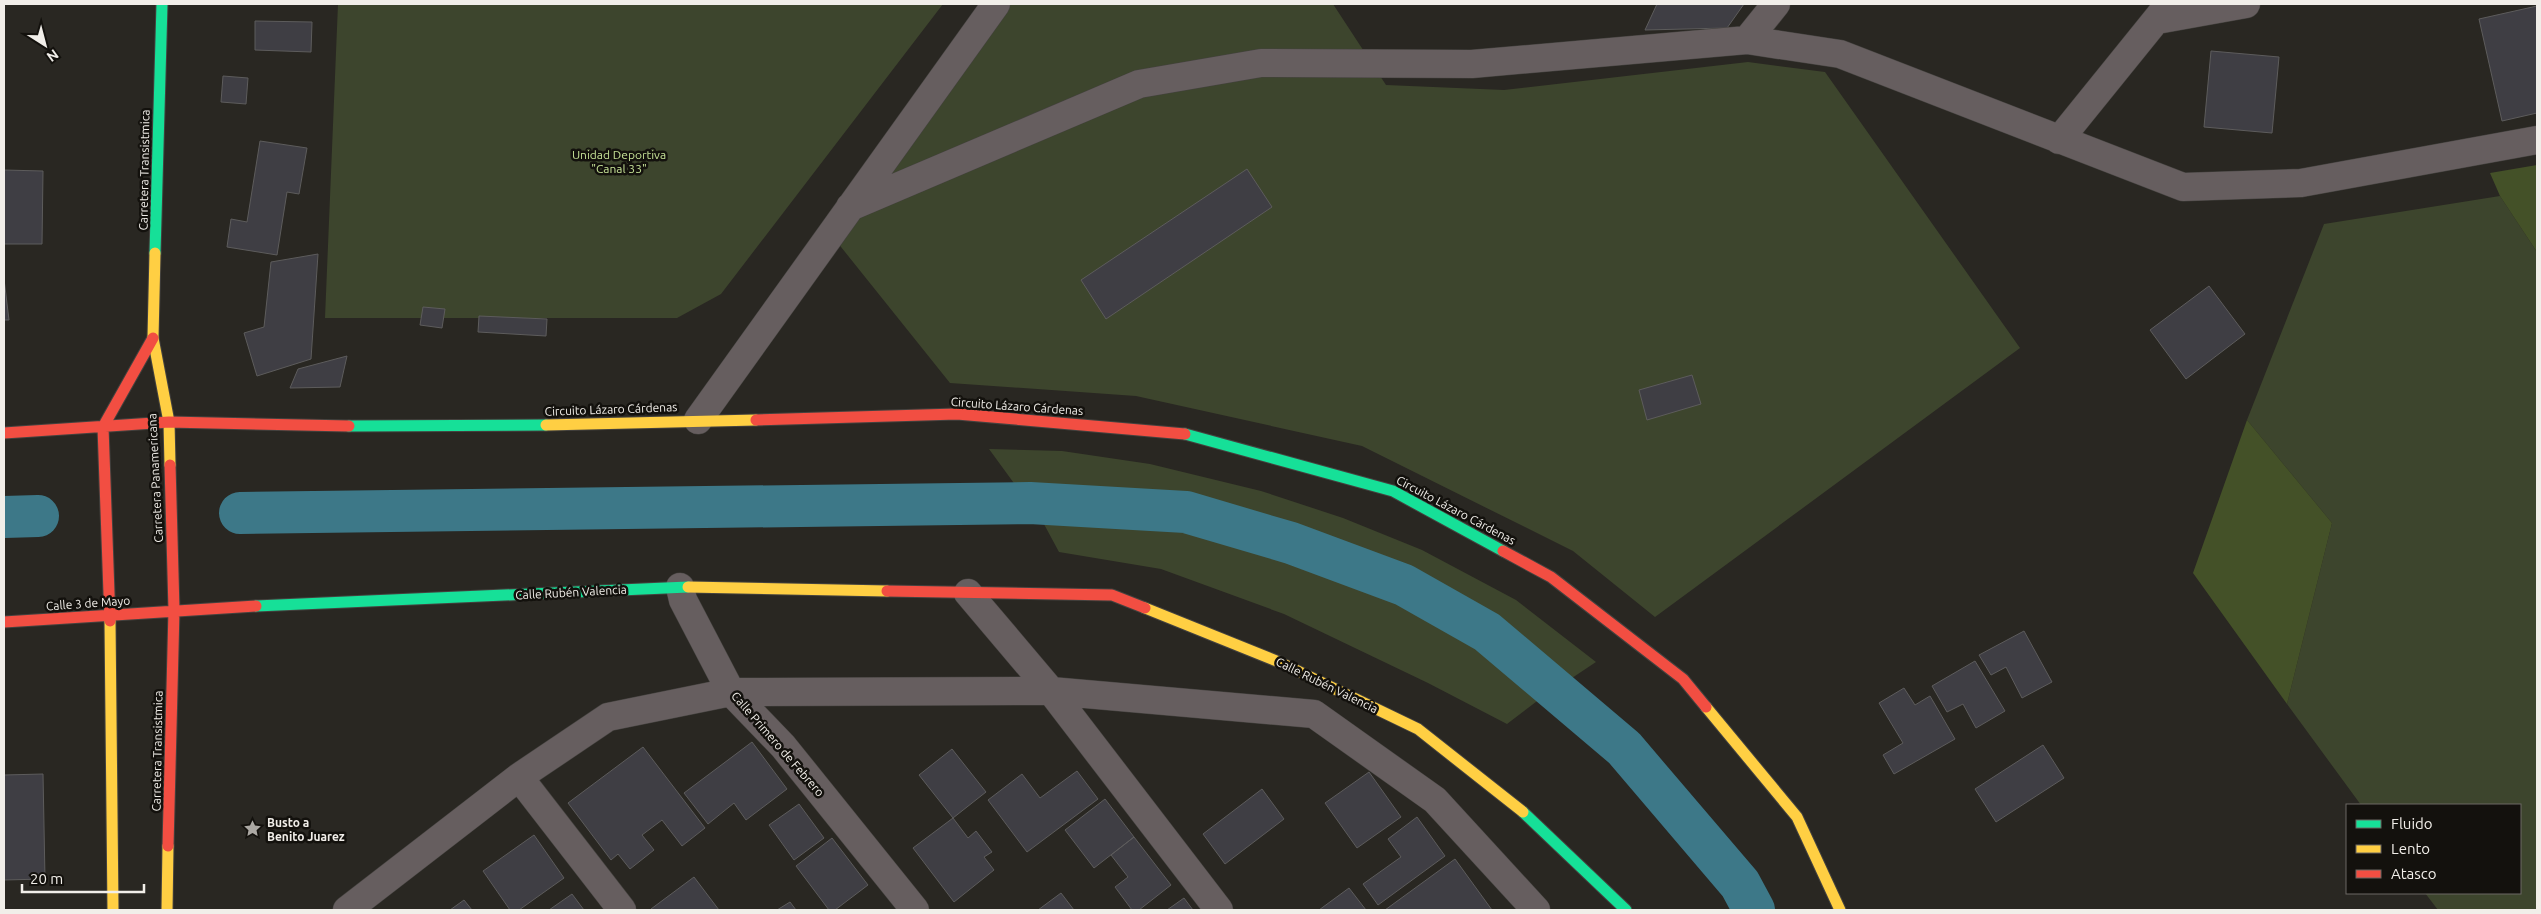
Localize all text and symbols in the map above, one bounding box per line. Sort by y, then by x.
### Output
north arrow [20,20,70,70]
text: N [44,46,62,65]
street label: Carretera Transistmica [136,109,152,231]
park label: Unidad Deportiva "Canal 33" [572,148,666,175]
street label: Circuito Lázaro Cárdenas [950,395,1084,417]
street label: Circuito Lázaro Cárdenas [544,400,678,418]
street label: Carretera Panamericana [145,413,165,543]
street label: Circuito Lázaro Cárdenas [1394,473,1518,547]
street label: Calle Rubén Valencia [515,583,627,601]
street label: Calle 3 de Mayo [45,594,131,612]
street label: Calle Rubén Valencia [1274,655,1380,715]
street label: Calle Primero de Febrero [729,689,827,799]
street label: Carretera Transistmica [149,690,165,812]
legend [2346,804,2521,894]
text: Fluido [2391,815,2433,832]
place label: Busto a Benito Juarez [267,816,345,843]
place icon: Busto a Benito Juarez [243,819,263,839]
text: Lento [2391,840,2430,857]
scale bar [22,862,145,894]
text: Atasco [2391,865,2437,882]
text: 20 m [30,870,63,887]

